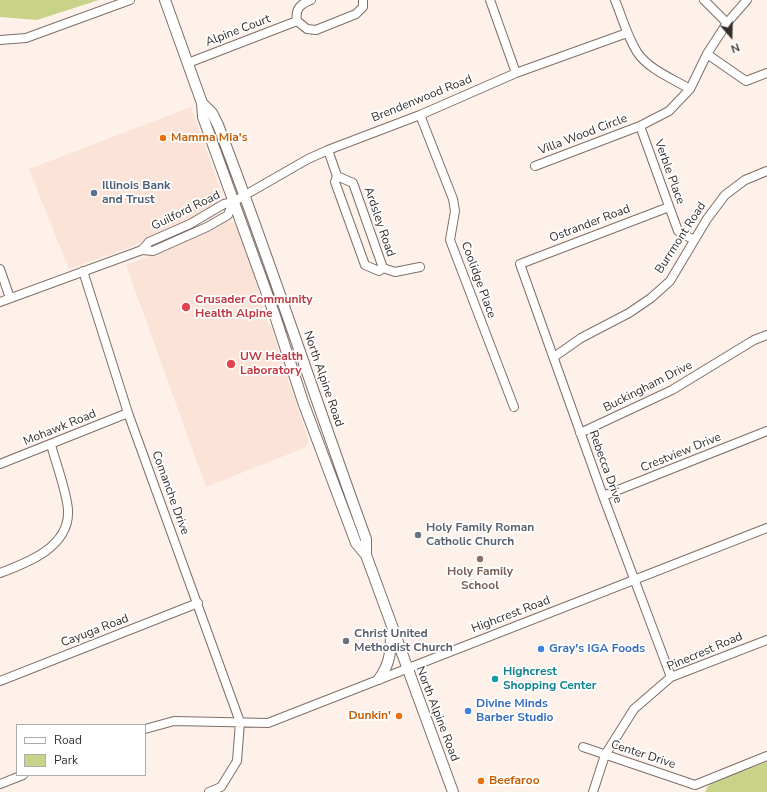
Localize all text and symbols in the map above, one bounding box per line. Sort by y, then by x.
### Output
street label: Alpine Court [204,12,272,50]
north arrow [711,16,751,56]
text: N [729,39,742,56]
street label: Brendenwood Road [370,72,474,126]
street label: Villa Wood Circle [537,111,629,159]
place label: Mamma Mia's [171,131,248,145]
marker: Mamma Mia's [158,133,168,143]
street label: Verble Place [651,138,687,206]
place label: Illinois Bank and Trust [102,179,170,207]
street label: Ardsley Road [360,185,398,259]
marker: Illinois Bank and Trust [89,188,99,198]
street label: Guilford Road [149,188,223,234]
street label: Burrmont Road [653,200,709,276]
street label: Ostrander Road [548,202,632,246]
street label: Coolidge Place [458,240,498,320]
place label: Crusader Community Health Alpine [195,293,313,321]
marker: Crusader Community Health Alpine [180,301,192,313]
street label: North Alpine Road [300,329,346,429]
place label: UW Health Laboratory [240,350,303,378]
marker: UW Health Laboratory [225,358,237,370]
street label: Buckingham Drive [601,358,695,416]
street label: Mohawk Road [22,407,98,449]
street label: Rebecca Drive [585,429,625,505]
street label: Crestview Drive [639,430,723,476]
street label: Comanche Drive [148,449,192,537]
place label: Holy Family Roman Catholic Church [426,521,534,549]
marker: Holy Family Roman Catholic Church [413,530,423,540]
marker: Holy Family School [475,554,485,564]
place label: Holy Family School [447,565,513,593]
street label: Highcrest Road [470,593,552,637]
street label: Cayuga Road [59,611,131,651]
place label: Christ United Methodist Church [354,627,453,655]
street label: Pinecrest Road [665,630,745,674]
marker: Christ United Methodist Church [341,636,351,646]
place label: Gray's IGA Foods [549,642,645,656]
marker: Gray's IGA Foods [536,644,546,654]
street label: North Alpine Road [412,664,462,764]
place label: Highcrest Shopping Center [503,665,596,693]
marker: Highcrest Shopping Center [490,674,500,684]
place label: Divine Minds Barber Studio [476,697,553,725]
marker: Divine Minds Barber Studio [463,706,473,716]
place label: Dunkin' [348,709,391,723]
marker: Dunkin' [394,711,404,721]
legend [16,724,146,776]
text: Road [54,732,82,748]
street label: Center Drive [609,738,677,772]
text: Park [54,752,78,768]
place label: Beefaroo [489,774,540,788]
marker: Beefaroo [476,776,486,786]

